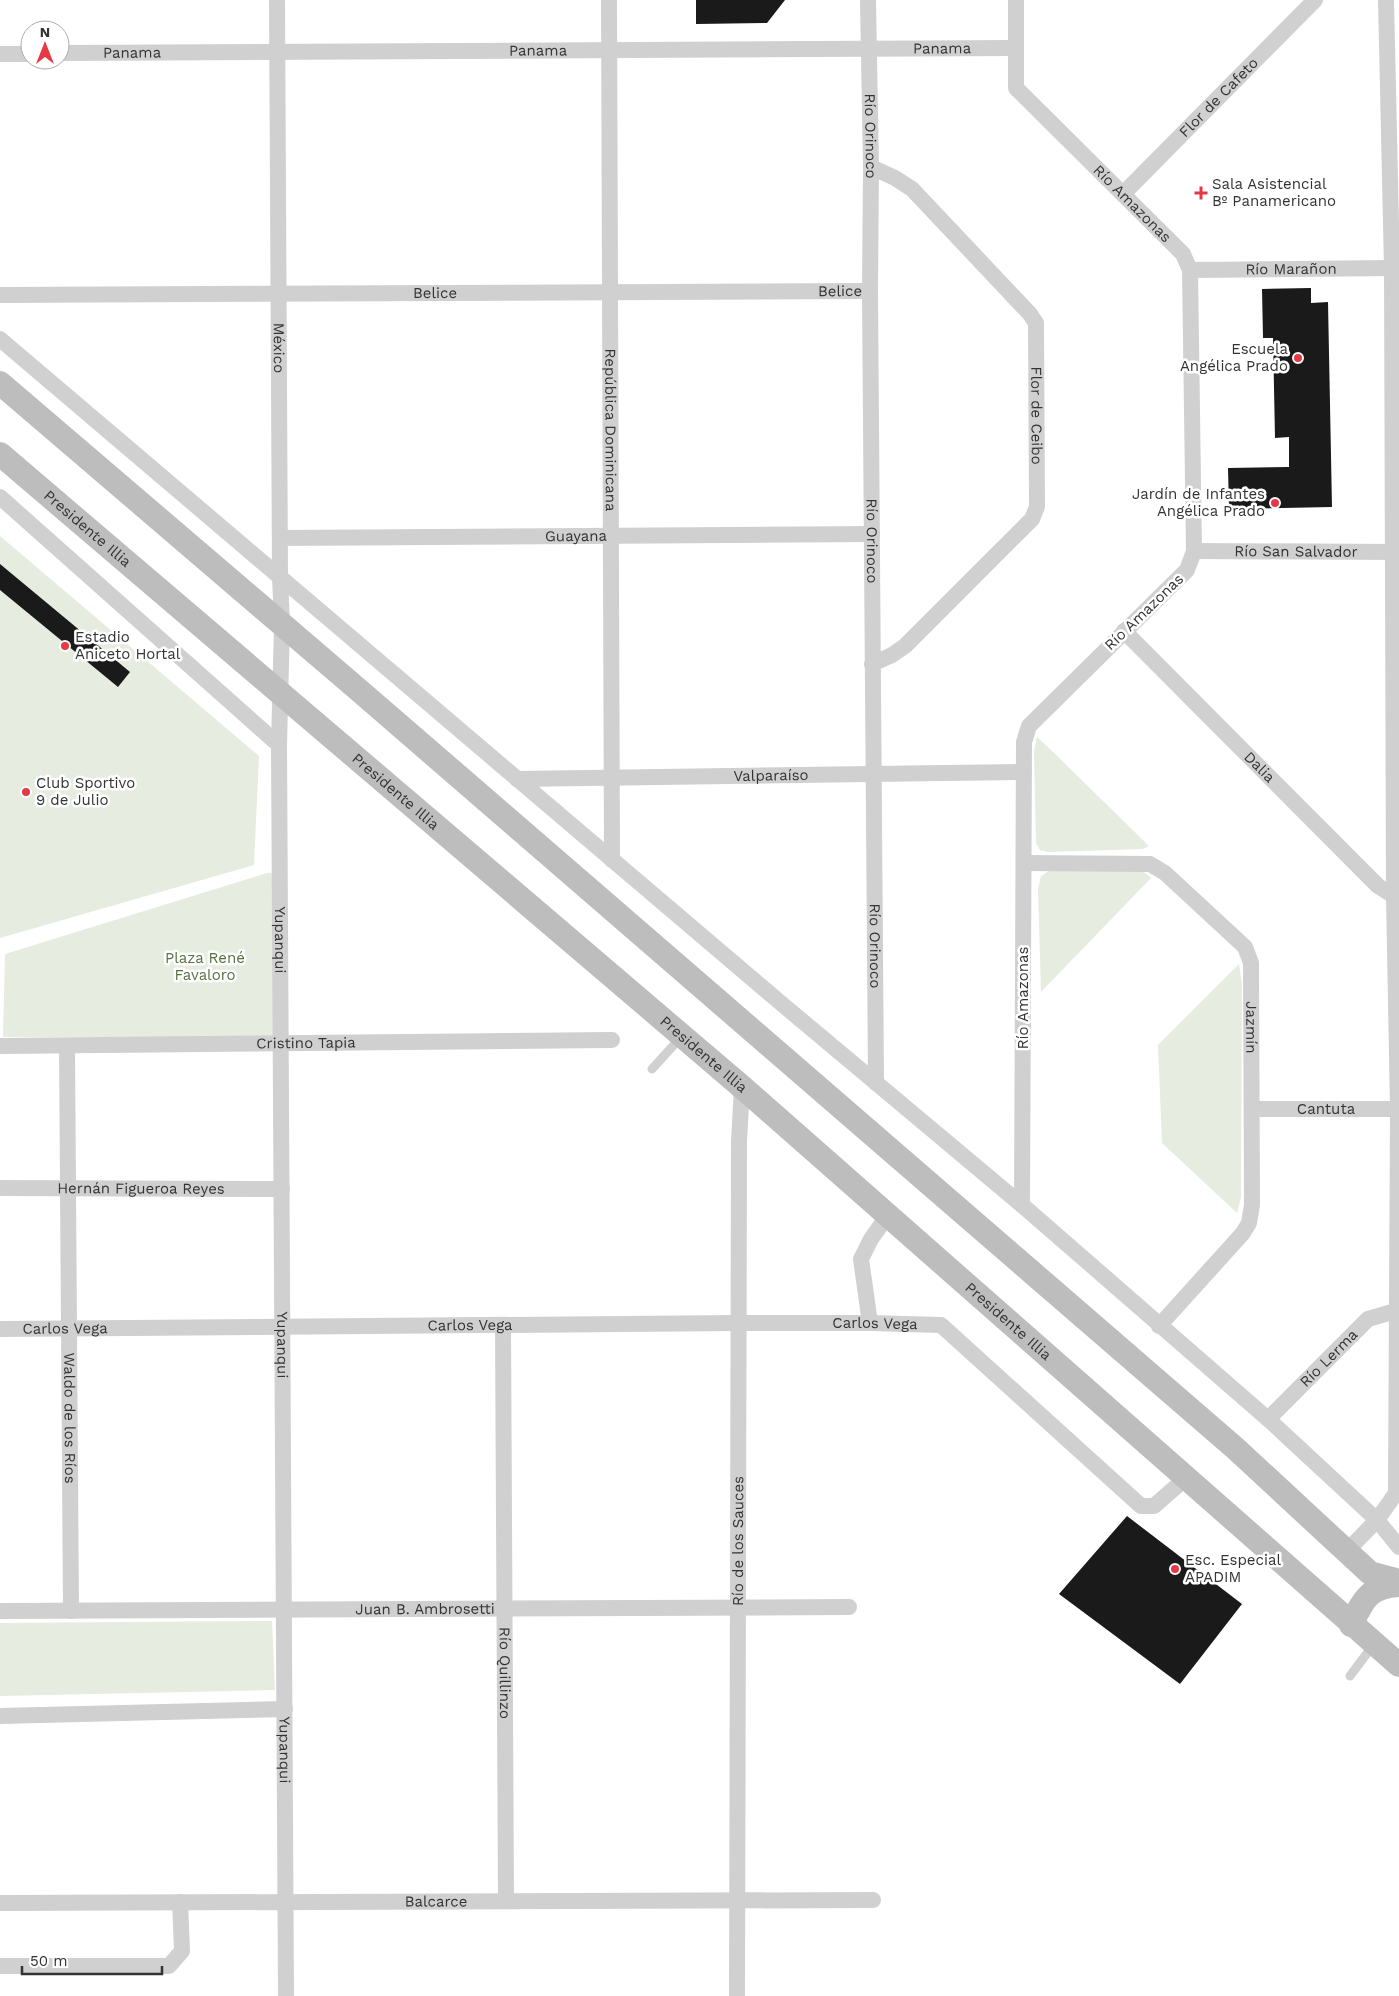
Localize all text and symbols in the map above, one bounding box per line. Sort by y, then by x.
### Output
north arrow [20,20,70,70]
text: N [40,24,50,40]
street label: Panama [913,39,972,58]
street label: Panama [509,41,568,60]
street label: Panama [103,43,162,62]
street label: Flor de Cafeto [1175,54,1262,141]
street label: Río Orinoco [861,93,880,179]
street label: Río Amazonas [1090,161,1175,246]
place label: Sala Asistencial Bº Panamericano [1212,175,1336,210]
marker: Sala Asistencial Bº Panamericano [1194,186,1208,200]
street label: Río Marañon [1245,260,1337,278]
street label: Belice [818,282,862,300]
street label: Belice [413,284,457,302]
street label: México [270,323,288,373]
place label: Escuela Angélica Prado [1180,340,1289,375]
street label: República Dominicana [601,349,620,512]
marker: Escuela Angélica Prado [1292,352,1304,364]
street label: Flor de Ceibo [1027,366,1046,465]
place label: Jardín de Infantes Angélica Prado [1132,485,1265,520]
street label: Presidente Illia [40,486,135,571]
marker: Jardín de Infantes Angélica Prado [1269,497,1281,509]
street label: Río Orinoco [863,498,881,584]
street label: Guayana [545,527,608,545]
street label: Río San Salvador [1234,542,1358,561]
street label: Río Amazonas [1101,570,1187,654]
place label: Estadio Aniceto Hortal [75,628,181,663]
marker: Estadio Aniceto Hortal [59,640,71,652]
street label: Dalia [1240,748,1279,787]
street label: Presidente Illia [348,749,443,834]
street label: Valparaíso [733,766,809,785]
place label: Club Sportivo 9 de Julio [36,774,135,809]
marker: Club Sportivo 9 de Julio [20,786,32,798]
street label: Río Orinoco [866,903,884,989]
street label: Yupanqui [271,906,289,973]
street label: Río Amazonas [1014,947,1032,1049]
park label: Plaza René Favaloro [165,949,245,984]
street label: Jazmín [1242,1001,1260,1054]
street label: Presidente Illia [656,1012,751,1097]
street label: Cristino Tapia [256,1034,356,1052]
street label: Cantuta [1297,1100,1356,1118]
street label: Hernán Figueroa Reyes [57,1179,225,1198]
street label: Presidente Illia [961,1279,1056,1364]
street label: Yupanqui [273,1311,292,1378]
street label: Carlos Vega [832,1314,918,1333]
street label: Carlos Vega [427,1316,513,1335]
street label: Carlos Vega [22,1319,108,1338]
street label: Río Lerma [1296,1325,1362,1391]
street label: Waldo de los Ríos [60,1352,79,1484]
street label: Río de los Sauces [729,1476,747,1606]
place label: Esc. Especial APADIM [1185,1551,1281,1586]
marker: Esc. Especial APADIM [1169,1563,1181,1575]
street label: Juan B. Ambrosetti [355,1600,495,1618]
street label: Río Quillinzo [496,1627,514,1719]
street label: Yupanqui [275,1716,294,1783]
street label: Balcarce [405,1892,467,1911]
scale bar [22,1944,162,1976]
text: 50 m [30,1952,67,1970]

